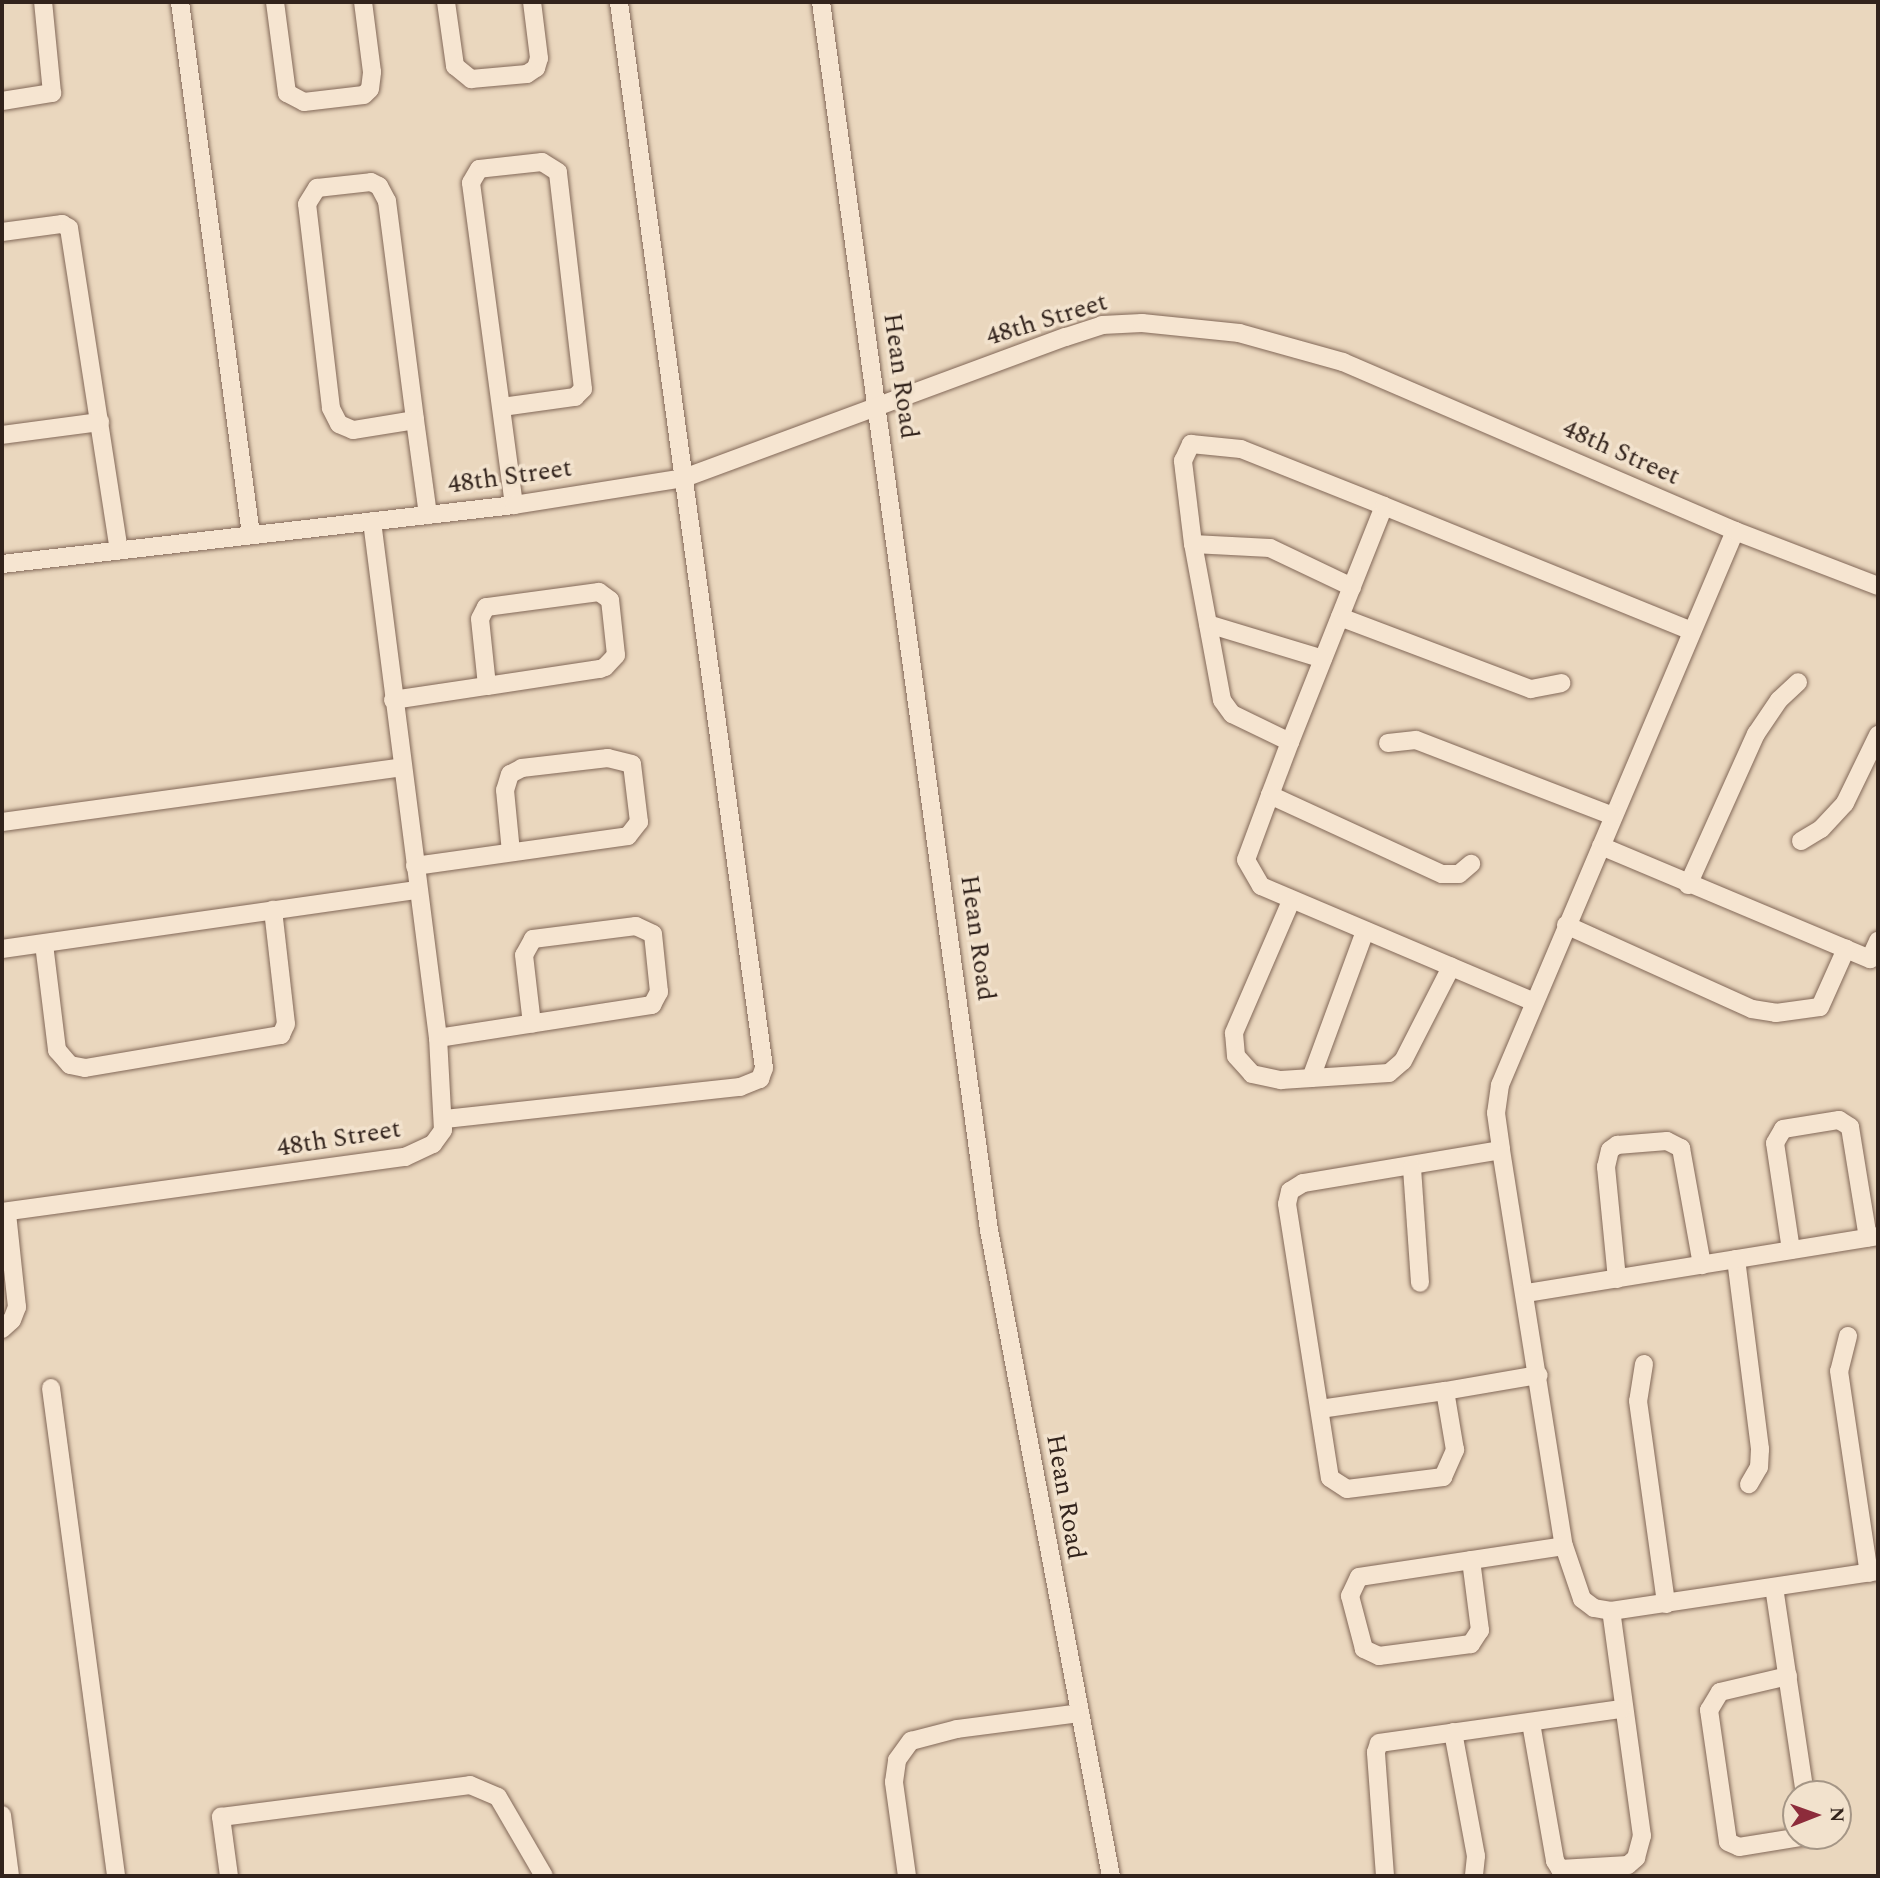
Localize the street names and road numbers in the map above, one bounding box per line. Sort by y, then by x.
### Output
street label: 48th Street [983,287,1111,353]
street label: Hean Road [876,311,924,441]
street label: 48th Street [1558,413,1684,493]
street label: 48th Street [446,453,574,501]
street label: Hean Road [953,873,1001,1003]
street label: 48th Street [275,1114,403,1164]
street label: Hean Road [1039,1432,1091,1562]

